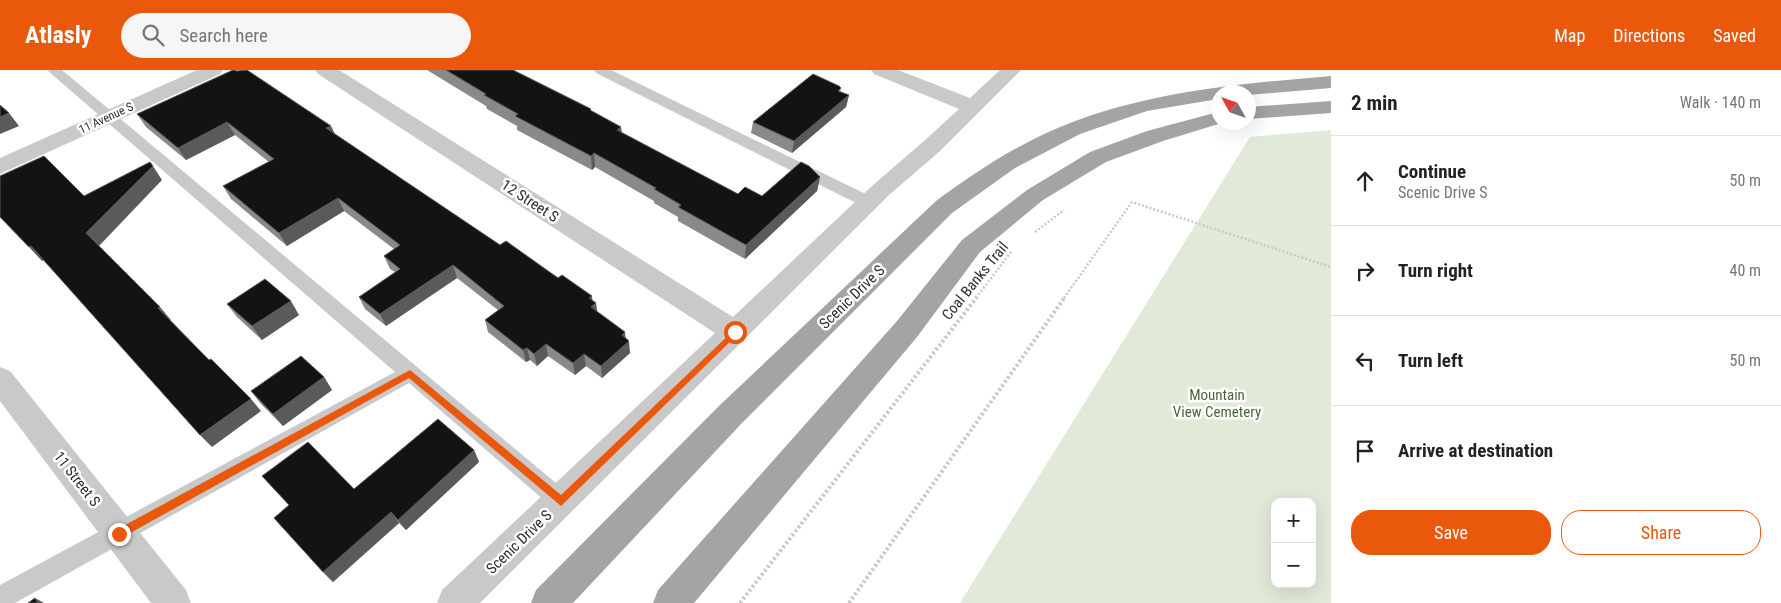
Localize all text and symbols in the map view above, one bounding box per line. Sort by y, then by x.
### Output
search box [121,13,471,58]
text: Atlasly [25,21,91,49]
icon: search [139,21,167,49]
text: Search here [179,24,268,47]
text: Map [1554,25,1585,46]
text: Directions [1613,25,1685,46]
text: Saved [1713,25,1756,46]
north arrow [1211,85,1256,130]
text: 2 min [1351,91,1398,115]
text: Walk · 140 m [1680,93,1761,112]
street label: 11 Avenue S [77,99,135,137]
text: Continue [1398,160,1466,183]
icon: ahead [1351,167,1379,195]
text: 50 m [1729,171,1761,190]
street label: 12 Street S [498,176,562,226]
text: Scenic Drive S [1398,183,1488,202]
street label: Coal Banks Trail [938,238,1012,324]
icon: right [1351,257,1379,285]
text: Turn right [1398,259,1473,282]
street label: Scenic Drive S [816,261,889,333]
text: 40 m [1729,261,1761,280]
route start [724,321,747,344]
icon: left [1351,347,1379,375]
text: Turn left [1398,349,1463,372]
text: 50 m [1729,351,1761,370]
park label: Mountain View Cemetery [1173,386,1261,421]
icon: arrive [1351,437,1379,465]
text: Arrive at destination [1398,439,1553,462]
street label: 11 Street S [50,448,104,510]
map controls [1271,498,1316,588]
button: + [1271,498,1316,543]
street label: Scenic Drive S [483,506,556,578]
button: Save [1351,510,1551,555]
button: Share [1561,510,1761,555]
route end [108,523,131,546]
button: − [1271,543,1316,588]

